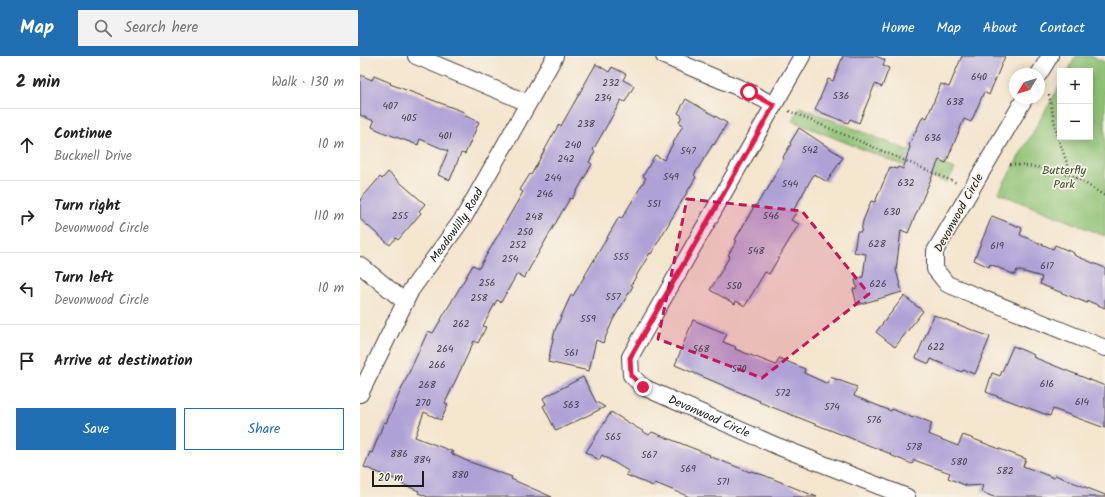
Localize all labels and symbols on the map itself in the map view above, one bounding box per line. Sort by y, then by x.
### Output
north arrow [1009,68,1045,104]
house number: 640 [971,69,987,85]
house number: 232 [602,75,620,91]
route start [740,83,758,101]
house number: 536 [833,88,849,104]
house number: 234 [594,90,612,106]
house number: 638 [946,94,965,110]
house number: 407 [382,98,398,114]
house number: 405 [401,110,418,126]
house number: 238 [577,116,596,132]
house number: 401 [438,128,452,144]
house number: 636 [925,130,941,146]
house number: 240 [565,137,581,153]
house number: 542 [802,142,819,158]
house number: 547 [680,143,696,159]
house number: 242 [557,151,575,167]
park label: Butterfly Park [1042,161,1086,194]
house number: 549 [663,169,679,185]
house number: 244 [545,170,562,186]
street label: Devonwood Circle [929,170,989,256]
house number: 632 [897,175,915,191]
house number: 544 [782,176,799,192]
street label: Meadowlilly Road [424,184,489,266]
house number: 246 [537,186,553,202]
house number: 551 [647,196,661,212]
house number: 630 [884,204,900,220]
house number: 255 [392,208,409,224]
house number: 546 [763,208,779,224]
house number: 248 [525,209,544,225]
house number: 250 [517,224,533,240]
house number: 628 [868,236,887,252]
house number: 252 [510,237,527,253]
house number: 619 [990,238,1004,254]
house number: 548 [748,243,765,259]
house number: 555 [613,249,630,265]
house number: 254 [502,251,519,267]
house number: 617 [1040,258,1054,274]
house number: 256 [479,275,495,291]
house number: 626 [870,276,886,292]
house number: 550 [726,278,742,294]
house number: 557 [605,289,621,305]
house number: 258 [470,290,489,306]
house number: 559 [580,311,596,327]
house number: 262 [452,316,470,332]
house number: 622 [927,339,945,355]
house number: 264 [437,341,454,357]
house number: 568 [693,341,710,357]
house number: 561 [564,345,578,361]
house number: 266 [429,357,445,373]
house number: 570 [732,361,746,377]
house number: 616 [1040,376,1054,392]
house number: 268 [418,377,437,393]
route end [634,378,652,396]
house number: 572 [775,385,791,401]
street label: Devonwood Circle [665,390,754,443]
house number: 614 [1075,394,1090,410]
house number: 270 [415,395,431,411]
house number: 563 [563,397,580,413]
house number: 574 [824,399,840,415]
house number: 576 [866,412,882,428]
house number: 565 [605,429,622,445]
house number: 578 [906,439,923,455]
house number: 886 [390,446,408,462]
house number: 567 [641,447,657,463]
house number: 884 [413,452,431,468]
house number: 580 [951,454,967,470]
house number: 569 [680,461,696,477]
house number: 582 [996,463,1014,479]
house number: 880 [451,467,469,483]
scale bar [372,469,424,488]
house number: 571 [716,474,730,490]

